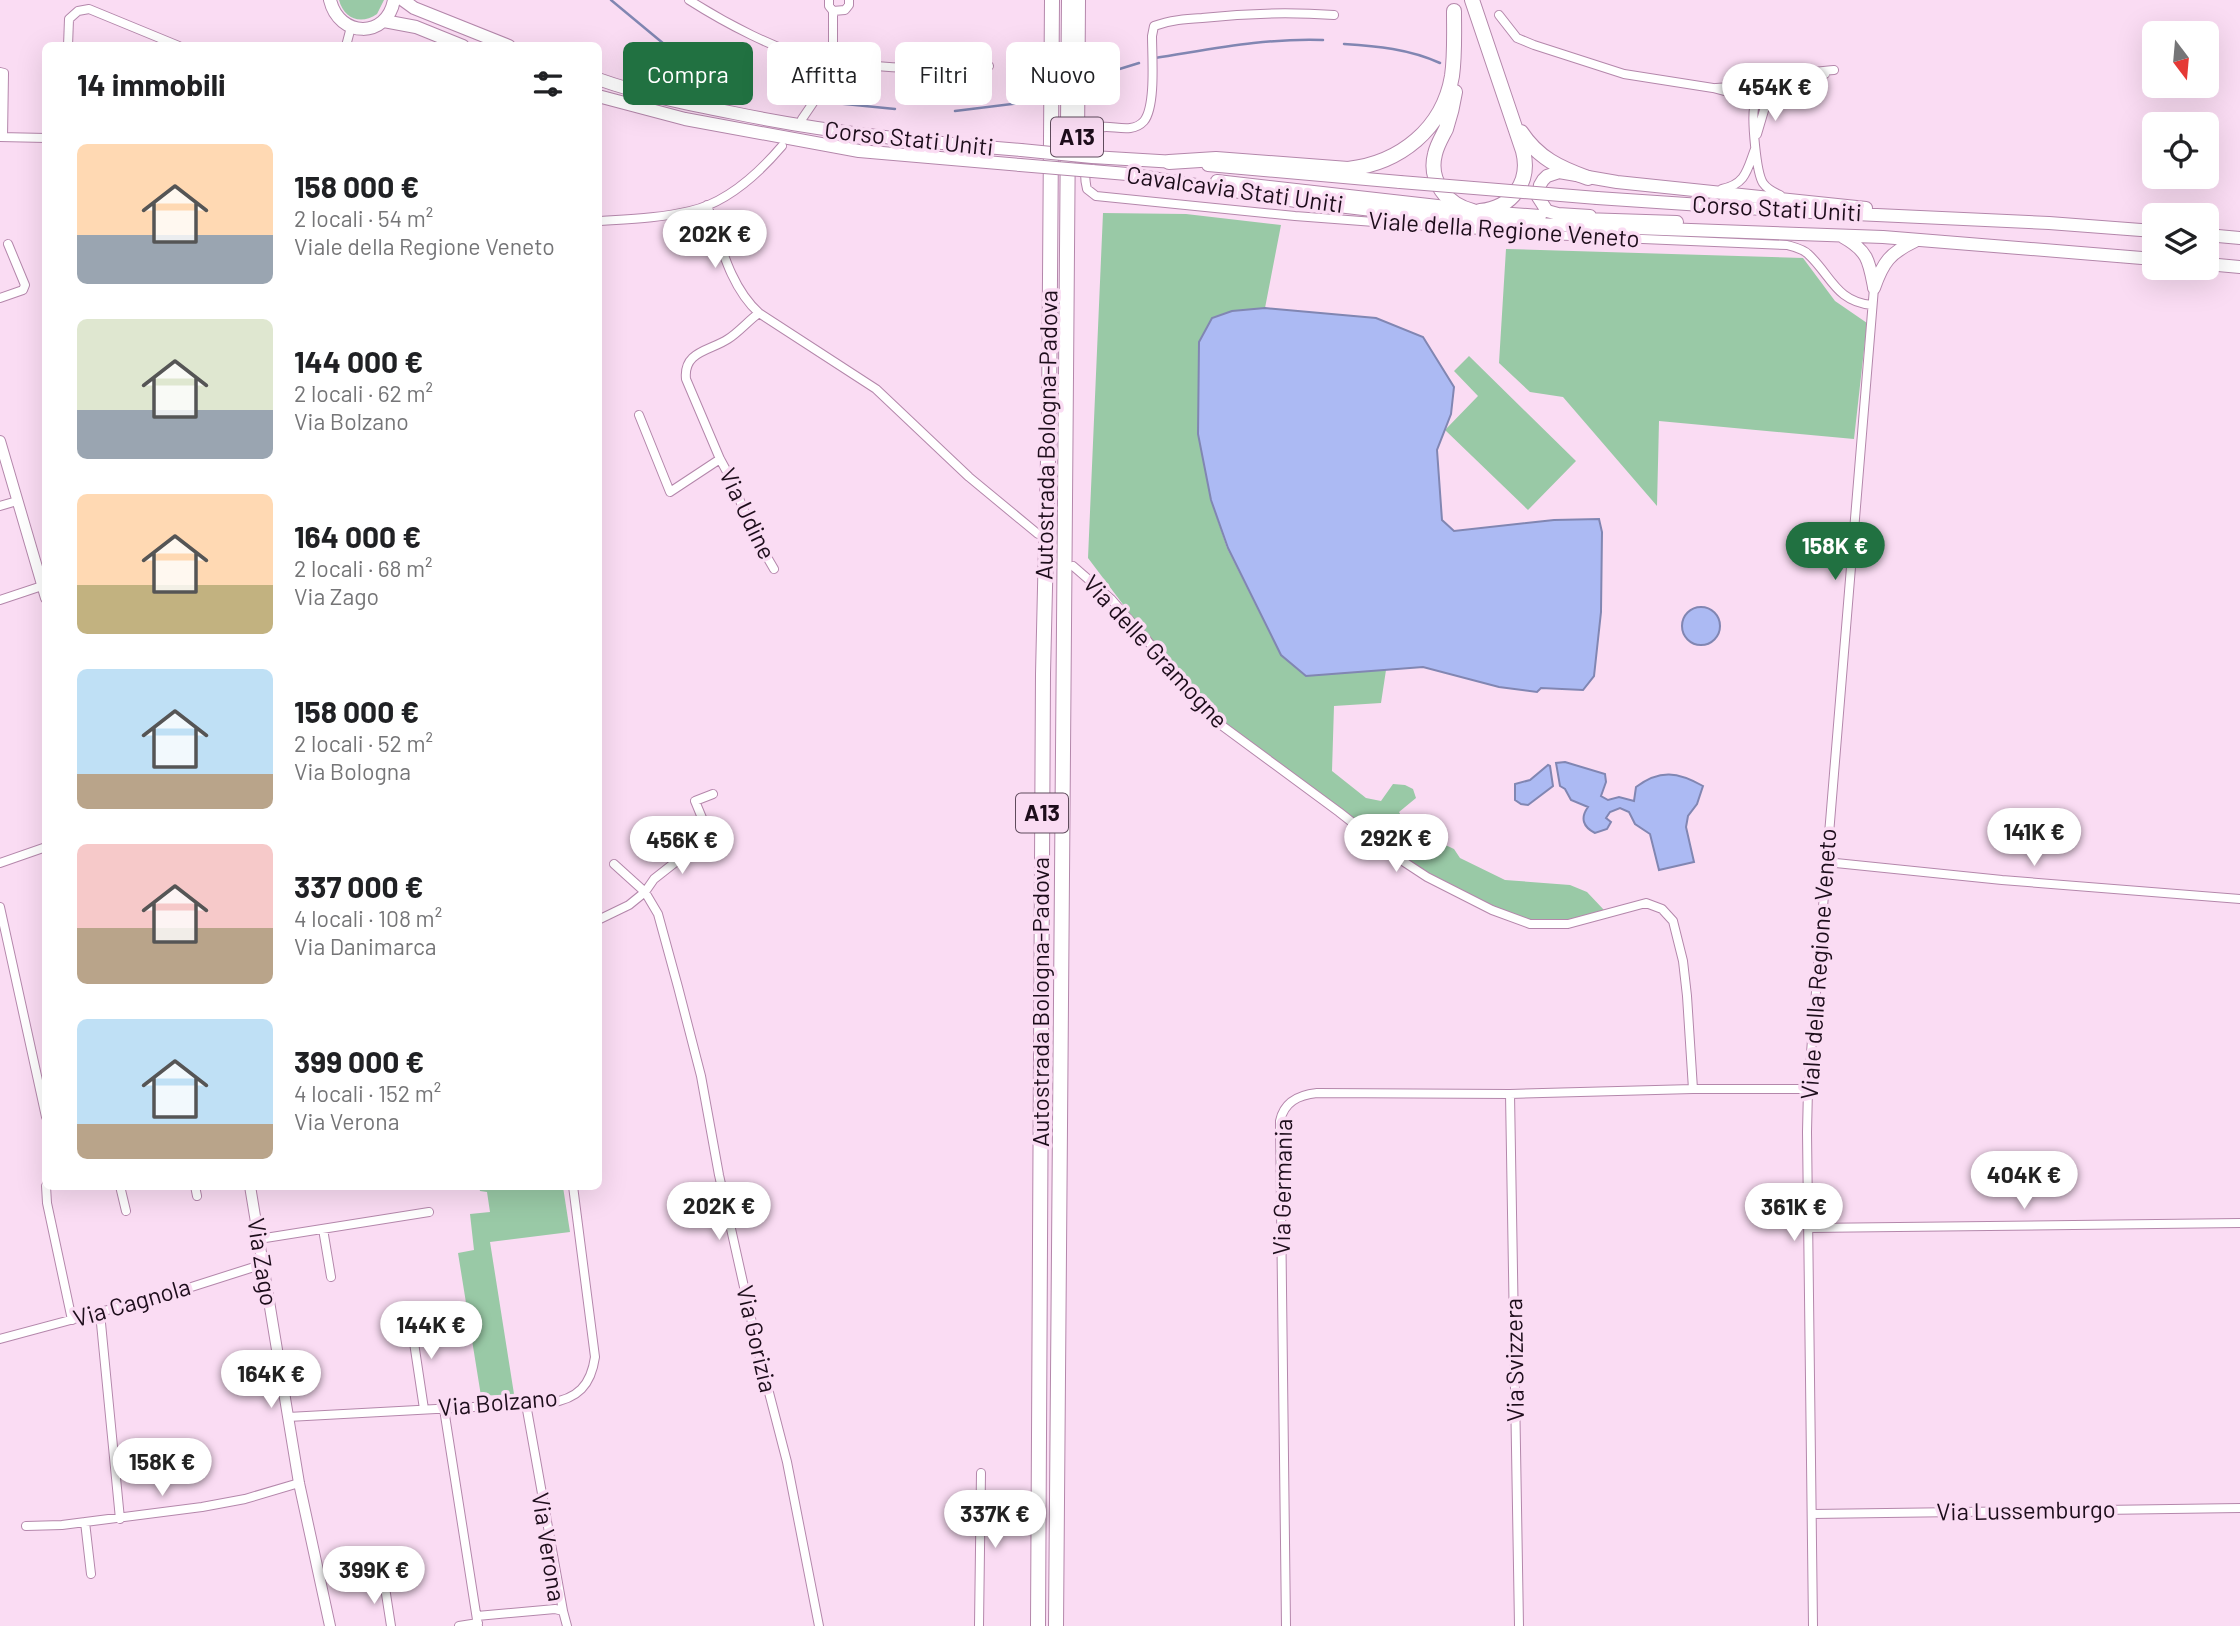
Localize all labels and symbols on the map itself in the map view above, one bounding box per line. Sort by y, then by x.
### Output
north arrow [2142,21,2219,98]
pin: 454K € [1718,64,1832,123]
street label: Corso Stati Uniti [823,114,995,161]
road number: A13 [1051,118,1103,156]
street label: Cavalcavia Stati Uniti [1125,159,1345,218]
street label: Corso Stati Uniti [1692,189,1863,226]
street label: Viale della Regione Veneto [1367,205,1641,252]
pin: 202K € [658,210,772,270]
street label: Autostrada Bologna-Padova [1028,290,1063,580]
street label: Via Udine [714,463,783,564]
pin: 158K € [1778,522,1892,582]
street label: Via delle Gramogne [1078,568,1234,734]
road number: A13 [1016,793,1068,832]
pin: 141K € [1977,808,2091,868]
pin: 292K € [1339,814,1453,874]
pin: 456K € [625,816,739,876]
street label: Viale della Regione Veneto [1794,827,1841,1101]
street label: Autostrada Bologna-Padova [1025,857,1054,1147]
street label: Via Germania [1266,1118,1297,1256]
pin: 404K € [1967,1152,2081,1211]
pin: 202K € [662,1182,776,1242]
pin: 361K € [1737,1184,1851,1243]
street label: Via Zago [242,1216,285,1308]
street label: Via Cagnola [70,1271,193,1332]
street label: Via Gorizia [731,1282,784,1395]
street label: Via Svizzera [1498,1298,1529,1422]
pin: 144K € [374,1302,488,1361]
pin: 164K € [214,1350,328,1410]
street label: Via Bolzano [437,1382,559,1421]
pin: 158K € [105,1438,219,1498]
street label: Via Verona [527,1490,572,1603]
pin: 337K € [938,1490,1052,1550]
street label: Via Lussemburgo [1936,1493,2116,1526]
pin: 399K € [317,1546,431,1606]

